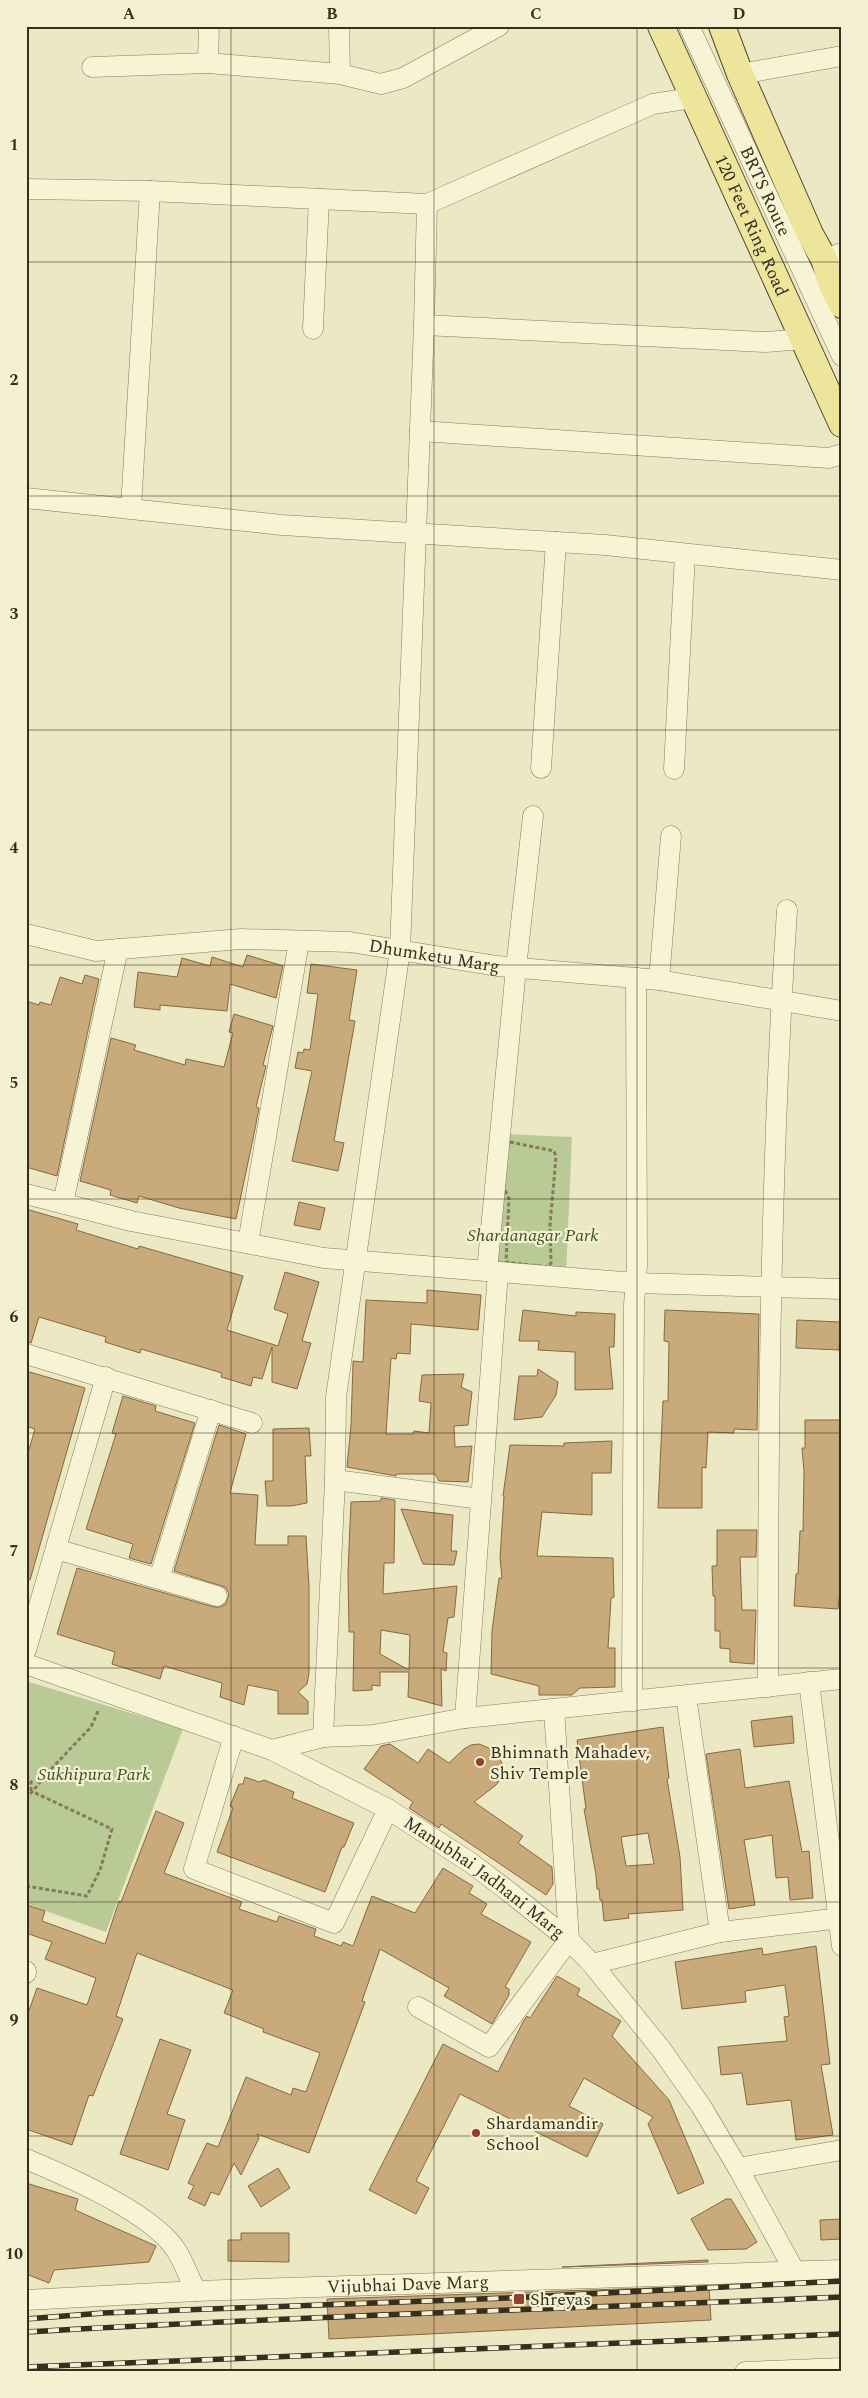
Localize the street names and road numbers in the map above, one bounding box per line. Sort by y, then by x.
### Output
street label: BRTS Route [733,142,798,241]
street label: 120 Feet Ring Road [707,150,795,301]
street label: Dhumketu Marg [367,932,502,980]
street label: Manubhai Jadhani Marg [398,1810,571,1946]
street label: Vijubhai Dave Marg [327,2268,489,2301]

